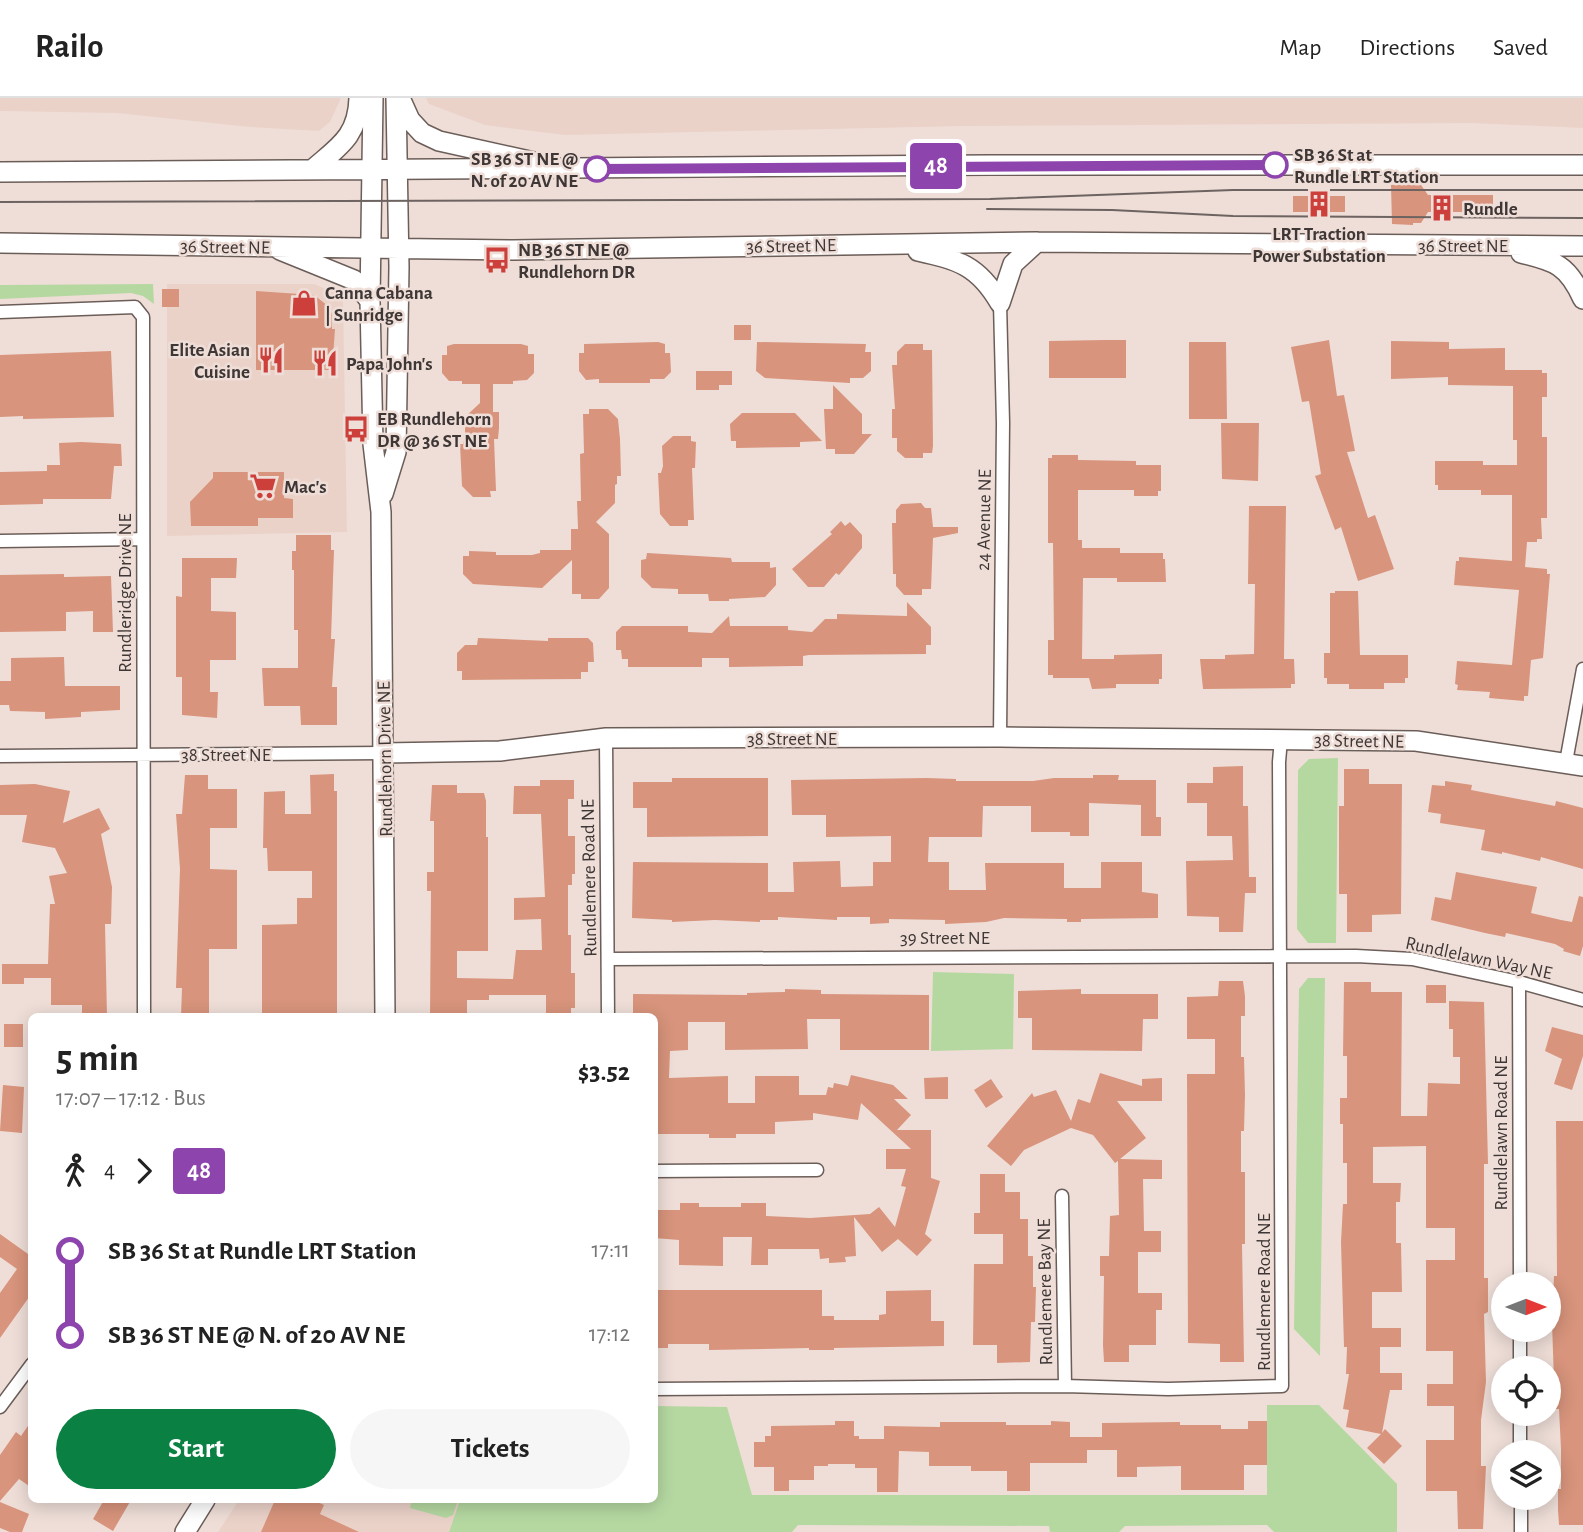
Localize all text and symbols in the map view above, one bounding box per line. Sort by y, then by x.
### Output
text: Railo [35,31,104,64]
text: Map [1279,36,1321,60]
text: Directions [1359,36,1455,60]
text: Saved [1493,36,1548,60]
line badge: 48 [904,143,968,189]
place label: SB 36 St at Rundle LRT Station [1294,146,1439,187]
place label: SB 36 ST NE @ N. of 20 AV NE [471,150,578,191]
marker: SB 36 St at Rundle LRT Station [1262,152,1288,178]
text: 48 [924,154,948,178]
marker: SB 36 ST NE @ N. of 20 AV NE [584,156,610,182]
building icon: LRT Traction Power Substation [1304,189,1334,219]
building icon: Rundle [1427,193,1457,223]
place label: Rundle [1463,200,1518,219]
place label: LRT Traction Power Substation [1252,225,1386,266]
street label: 36 Street NE [746,236,836,257]
street label: 36 Street NE [180,237,270,258]
street label: 36 Street NE [1418,237,1508,256]
place label: NB 36 ST NE @ Rundlehorn DR [518,241,635,282]
bus stop icon: NB 36 ST NE @ Rundlehorn DR [482,245,512,275]
place label: Canna Cabana | Sunridge [325,284,433,326]
shop icon: Canna Cabana | Sunridge [289,288,319,318]
place label: Elite Asian Cuisine [169,341,250,382]
restaurant icon: Elite Asian Cuisine [256,345,286,375]
restaurant icon: Papa John's [310,348,340,378]
place label: Papa John's [346,355,433,374]
place label: EB Rundlehorn DR @ 36 ST NE [377,410,491,451]
bus stop icon: EB Rundlehorn DR @ 36 ST NE [341,414,371,444]
street label: 24 Avenue NE [974,469,995,571]
supermarket icon: Mac's [248,471,278,501]
place label: Mac's [284,478,326,497]
street label: Rundleridge Drive NE [116,513,135,673]
street label: Rundlehorn Drive NE [375,681,396,837]
street label: 38 Street NE [747,730,837,749]
street label: 38 Street NE [1314,731,1404,752]
street label: 38 Street NE [181,746,271,765]
street label: Rundlemere Road NE [579,799,600,957]
street label: 39 Street NE [900,929,990,948]
street label: Rundlelawn Way NE [1404,934,1554,983]
text: 5 min [56,1040,139,1078]
street label: Rundlelawn Road NE [1492,1056,1511,1210]
text: $3.52 [578,1059,630,1085]
text: 17:07 – 17:12 · Bus [56,1087,206,1110]
icon: walk [56,1152,94,1190]
icon: forward [125,1152,163,1190]
text: 4 [104,1159,115,1182]
text: 48 [187,1159,211,1183]
street label: Rundlemere Road NE [1255,1213,1274,1371]
street label: Rundlemere Bay NE [1035,1218,1056,1366]
text: SB 36 St at Rundle LRT Station [108,1238,417,1264]
text: 17:11 [591,1239,630,1262]
north arrow [1491,1272,1561,1342]
map controls [1491,1272,1561,1510]
text: SB 36 ST NE @ N. of 20 AV NE [108,1322,405,1348]
text: 17:12 [589,1323,630,1346]
button: locate [1491,1356,1561,1426]
button: Start [56,1409,336,1489]
button: Tickets [350,1409,630,1489]
button: layers [1491,1440,1561,1510]

